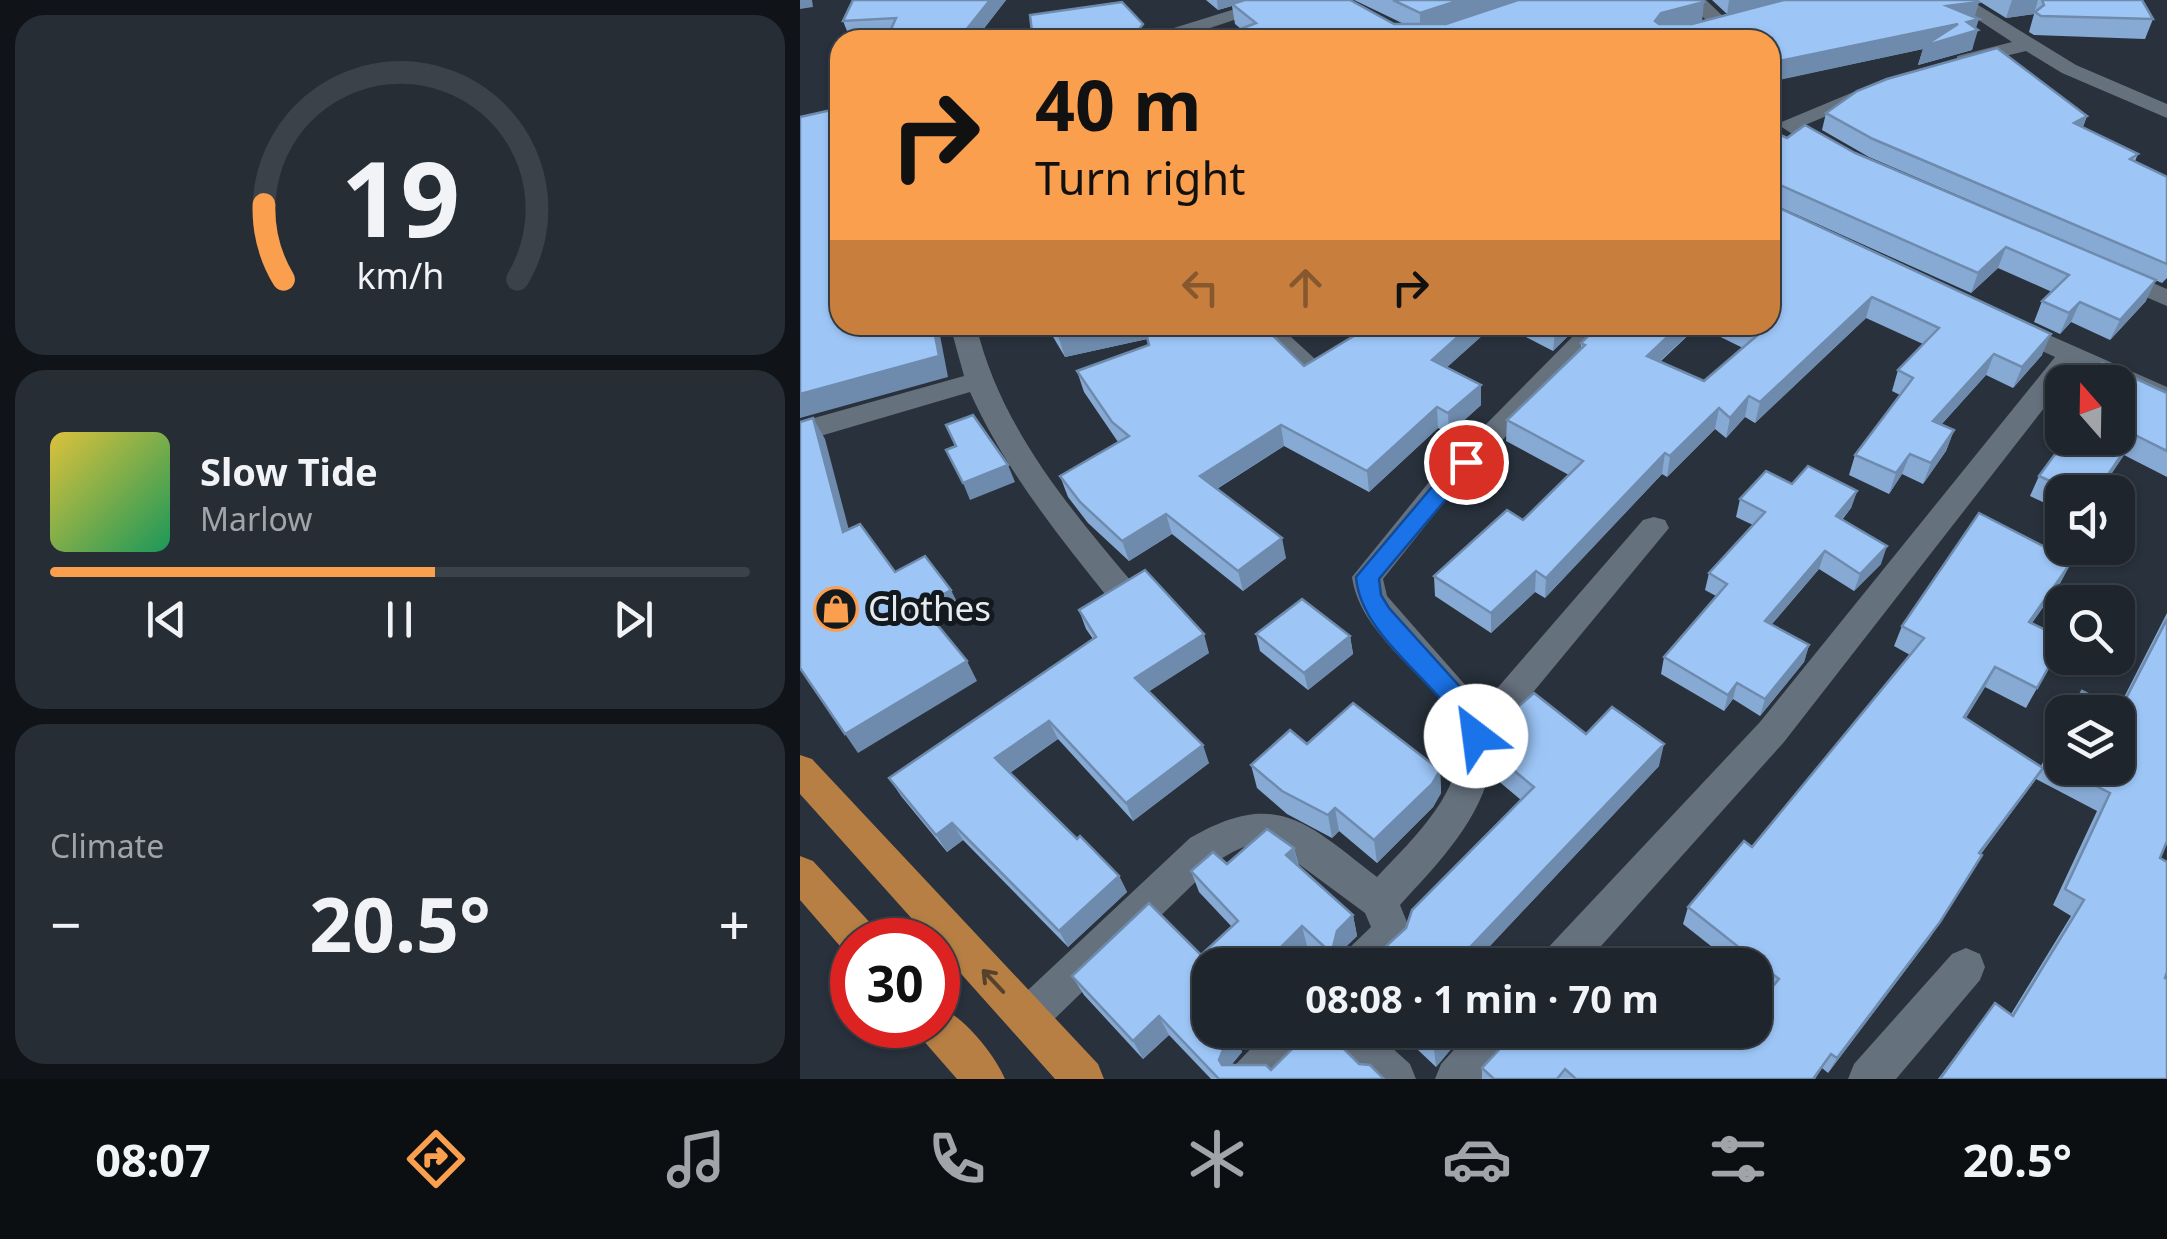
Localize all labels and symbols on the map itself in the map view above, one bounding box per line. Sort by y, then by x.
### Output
north arrow [2045,365,2135,455]
pin [1424,420,1509,505]
place label: Clothes [868,584,991,631]
shop icon: Clothes [813,586,859,632]
position arrow [1424,684,1528,788]
speed limit sign: 30 [830,918,960,1048]
one-way arrow [981,970,1005,994]

